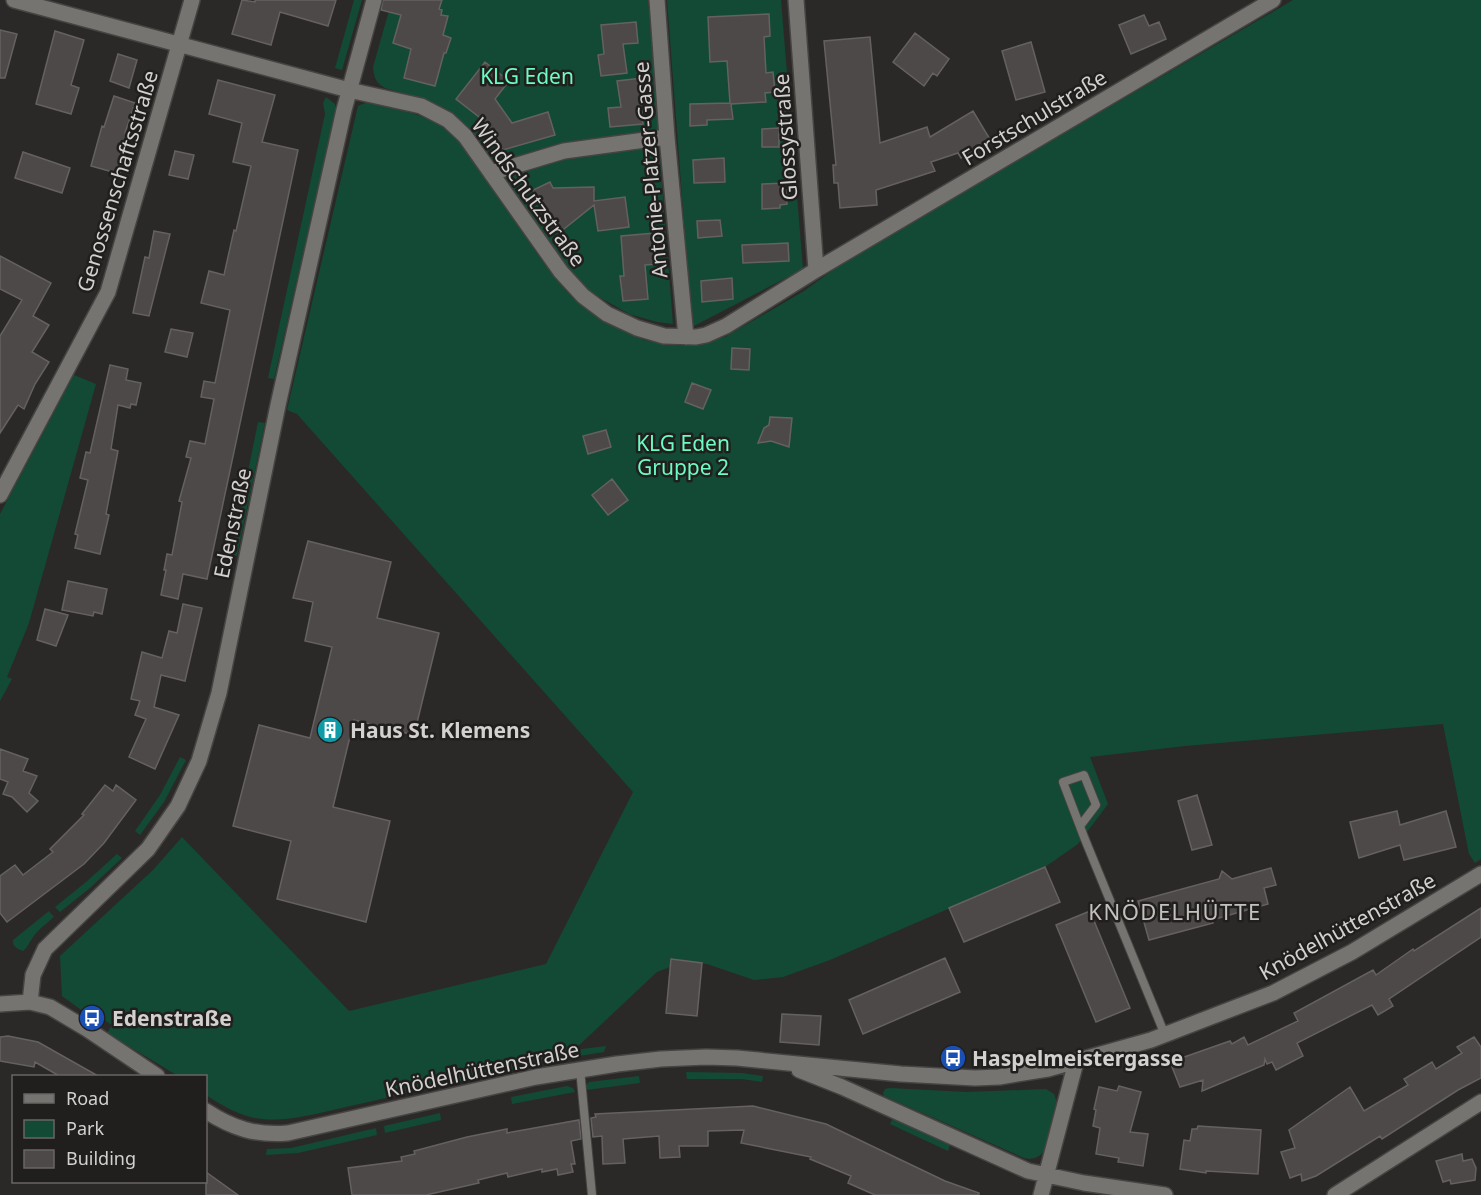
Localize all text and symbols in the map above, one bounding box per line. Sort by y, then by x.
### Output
street label: Antonie-Platzer-Gasse [627,61,673,279]
park label: KLG Eden [480,62,574,90]
street label: Forstschulstraße [956,63,1112,171]
street label: Genossenschaftsstraße [70,67,164,295]
street label: Glossystraße [767,73,803,201]
street label: Windschutzstraße [466,112,592,272]
park label: KLG Eden Gruppe 2 [636,429,730,481]
street label: Edenstraße [207,465,257,581]
building icon: Haus St. Klemens [315,715,345,745]
place label: Haus St. Klemens [350,716,530,744]
street label: Knödelhüttenstraße [1254,866,1440,986]
district label: KNÖDELHÜTTE [1088,896,1262,926]
bus stop icon: Edenstraße [77,1003,107,1033]
place label: Edenstraße [112,1004,232,1032]
street label: Knödelhüttenstraße [382,1035,582,1103]
bus stop icon: Haspelmeistergasse [938,1043,968,1073]
place label: Haspelmeistergasse [972,1044,1183,1072]
legend [12,1075,207,1183]
text: Road [66,1086,109,1110]
text: Park [66,1116,104,1140]
text: Building [66,1146,136,1170]

